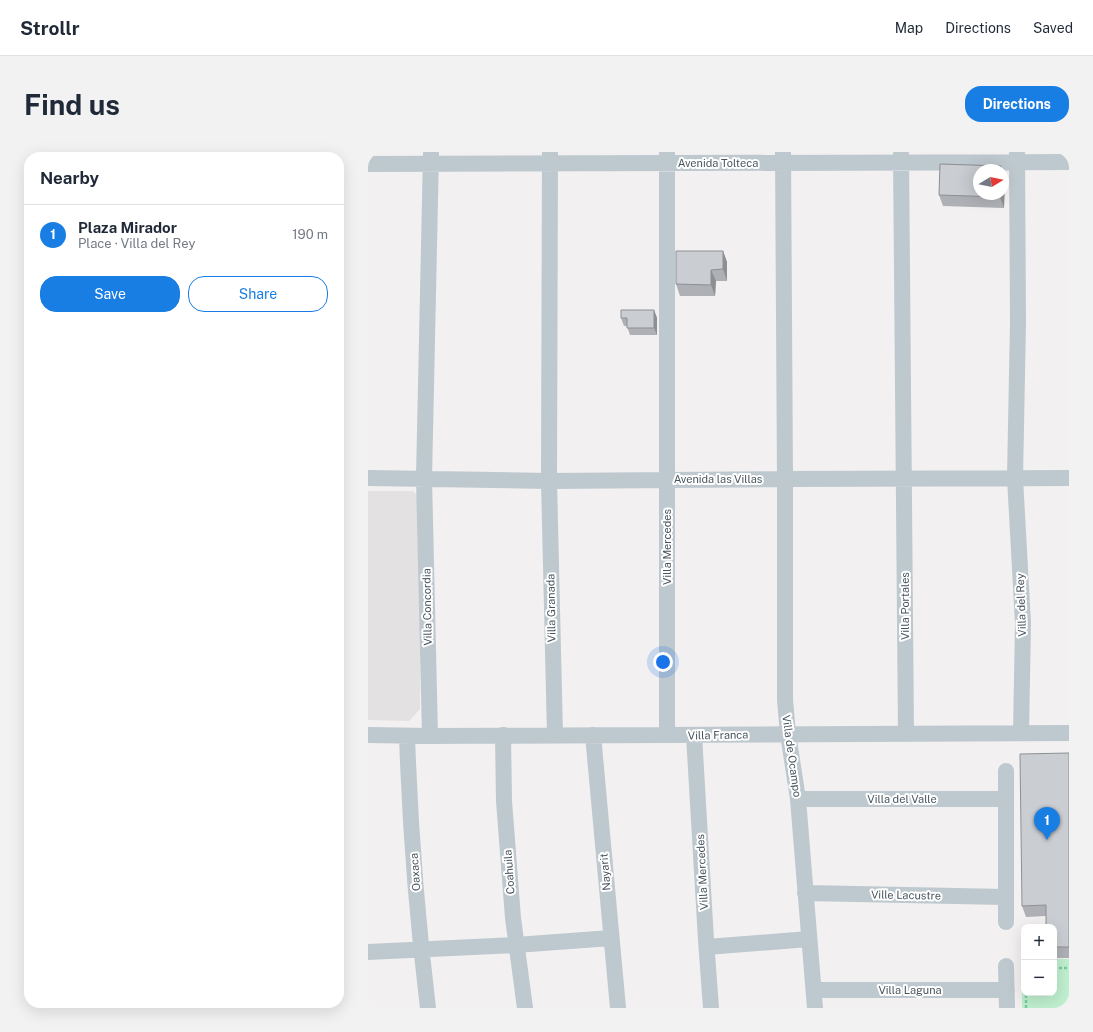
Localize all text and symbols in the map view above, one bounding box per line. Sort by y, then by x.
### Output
text: Strollr [20,17,79,39]
text: Map [895,20,923,36]
text: Directions [945,20,1011,36]
text: Saved [1033,20,1073,36]
button: Directions [965,86,1069,122]
text: Find us [24,88,120,121]
street label: Avenida Tolteca [678,157,758,169]
north arrow [973,164,1009,200]
text: Nearby [40,168,99,188]
text: Plaza Mirador [78,219,177,236]
text: 1 [50,227,56,242]
text: 190 m [292,227,328,242]
text: Place · Villa del Rey [78,236,195,251]
button: Save [40,276,180,312]
button: Share [188,276,328,312]
street label: Avenida las Villas [674,473,763,485]
street label: Villa Mercedes [661,509,673,585]
street label: Villa Concordia [420,568,434,646]
street label: Villa Portales [899,572,911,640]
street label: Villa del Rey [1014,573,1028,637]
street label: Villa Granada [544,574,558,642]
your location [653,652,673,672]
street label: Villa de Ocampo [780,714,804,798]
street label: Villa Franca [688,728,748,742]
street label: Villa del Valle [867,793,937,805]
pin: 1 [1034,807,1060,840]
street label: Villa Mercedes [694,833,710,910]
street label: Coahuila [501,849,517,895]
street label: Oaxaca [408,853,422,891]
street label: Nayarit [597,853,613,891]
street label: Ville Lacustre [871,888,941,902]
map controls [1021,924,1057,996]
button: + [1021,924,1057,960]
button: − [1021,960,1057,996]
street label: Villa Laguna [878,984,942,996]

